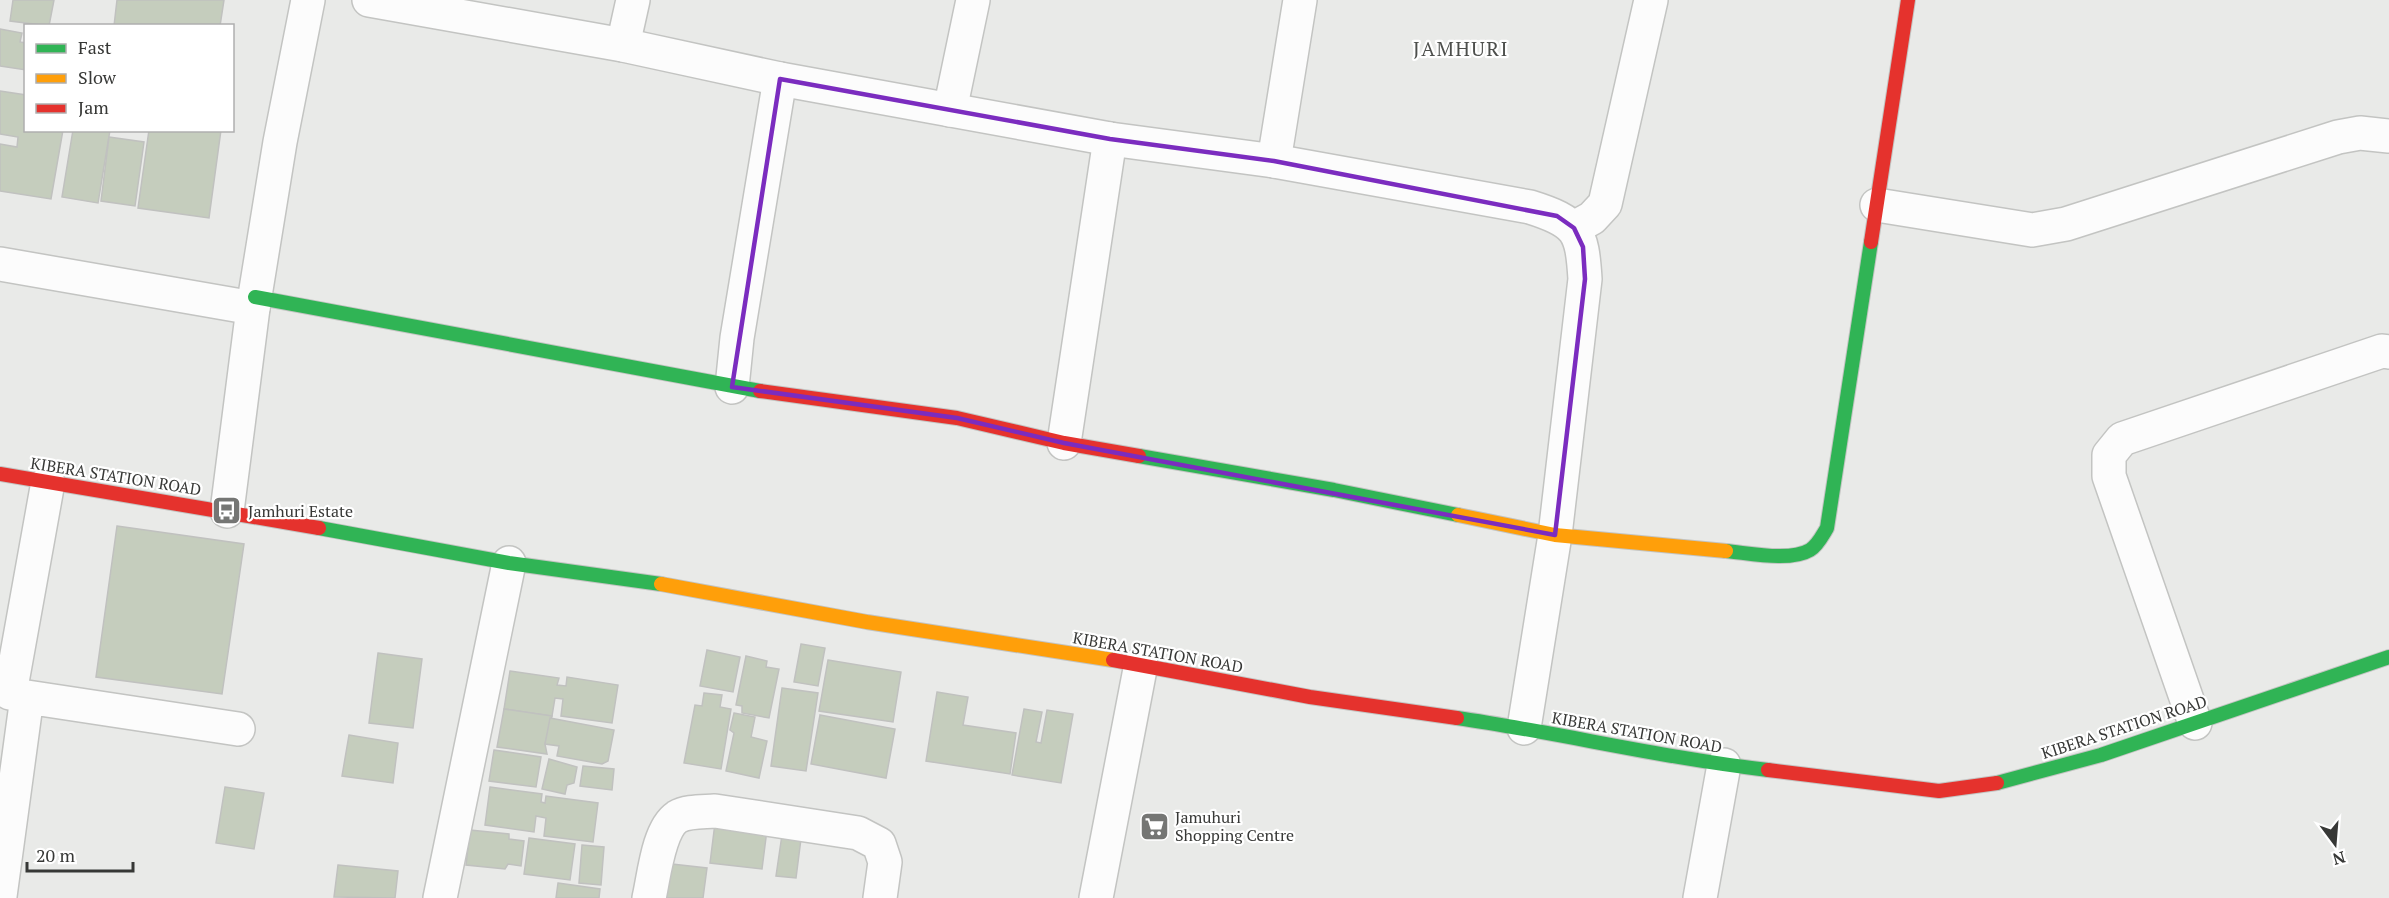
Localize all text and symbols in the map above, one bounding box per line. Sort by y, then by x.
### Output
legend [24,24,234,132]
text: Fast [78,35,112,59]
district label: JAMHURI [1413,35,1509,62]
text: Slow [78,65,117,89]
text: Jam [78,95,109,119]
street label: KIBERA STATION ROAD [29,452,203,500]
bus stop icon: Jamhuri Estate [211,495,243,527]
place label: Jamhuri Estate [248,500,353,522]
street label: KIBERA STATION ROAD [1071,626,1245,678]
street label: KIBERA STATION ROAD [2039,690,2209,764]
street label: KIBERA STATION ROAD [1550,706,1724,758]
place label: Jamuhuri Shopping Centre [1175,806,1294,846]
supermarket icon: Jamuhuri Shopping Centre [1138,810,1170,842]
north arrow [2305,814,2365,874]
scale bar [27,835,134,873]
text: 20 m [36,843,76,867]
text: N [2330,846,2348,871]

